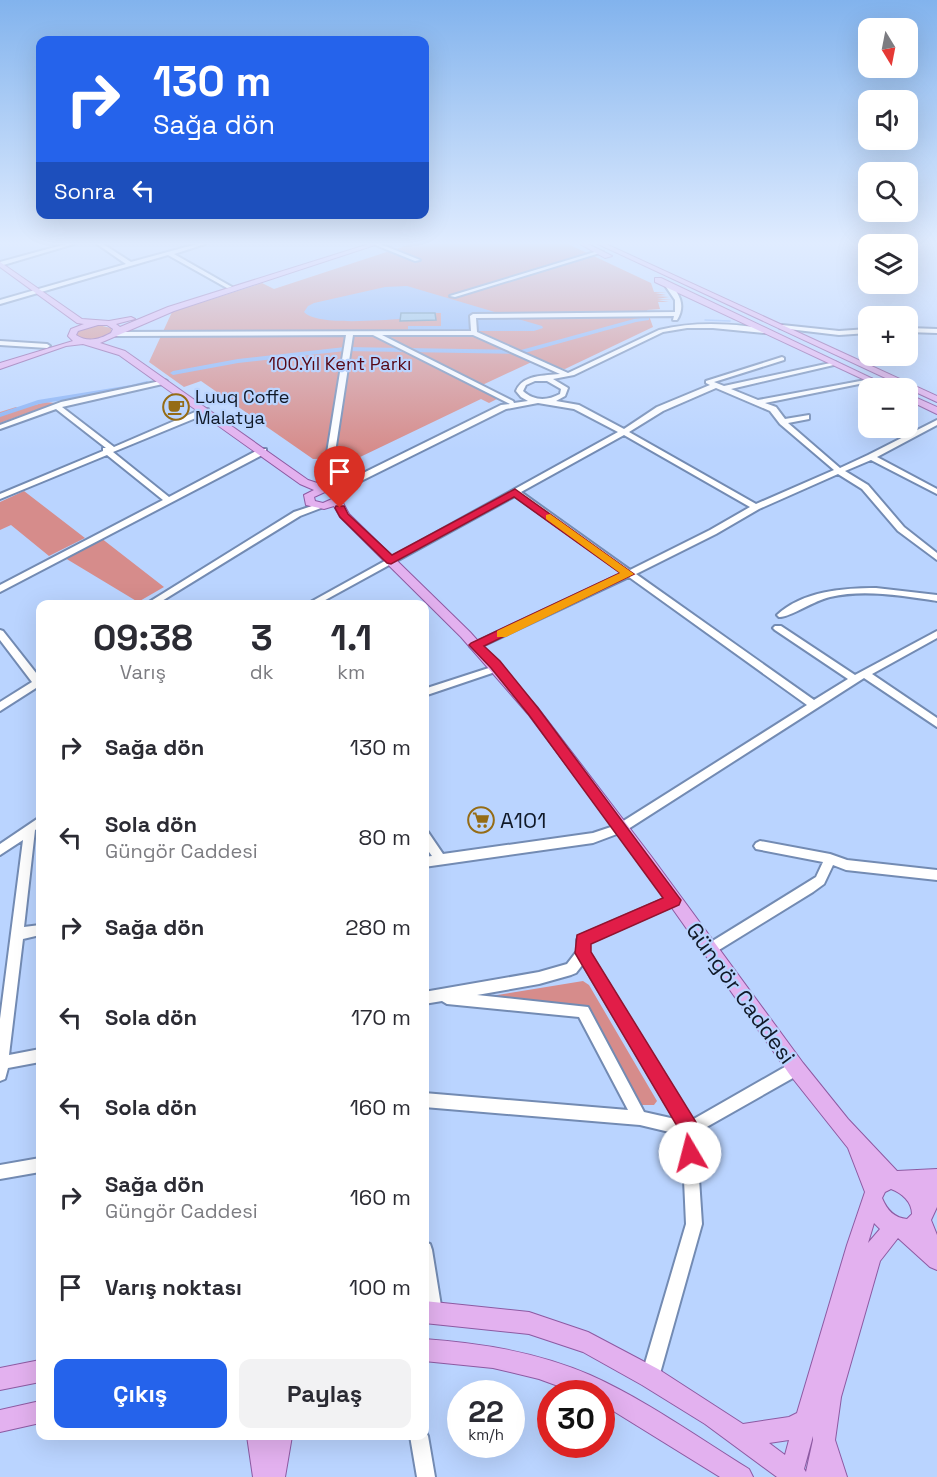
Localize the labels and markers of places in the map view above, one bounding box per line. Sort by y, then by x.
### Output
place label: Luuq Coffe Malatya [195,385,289,429]
cafe icon: Luuq Coffe Malatya [161,392,191,422]
pin [314,446,365,508]
supermarket icon: A101 [466,805,496,835]
place label: A101 [500,806,546,834]

